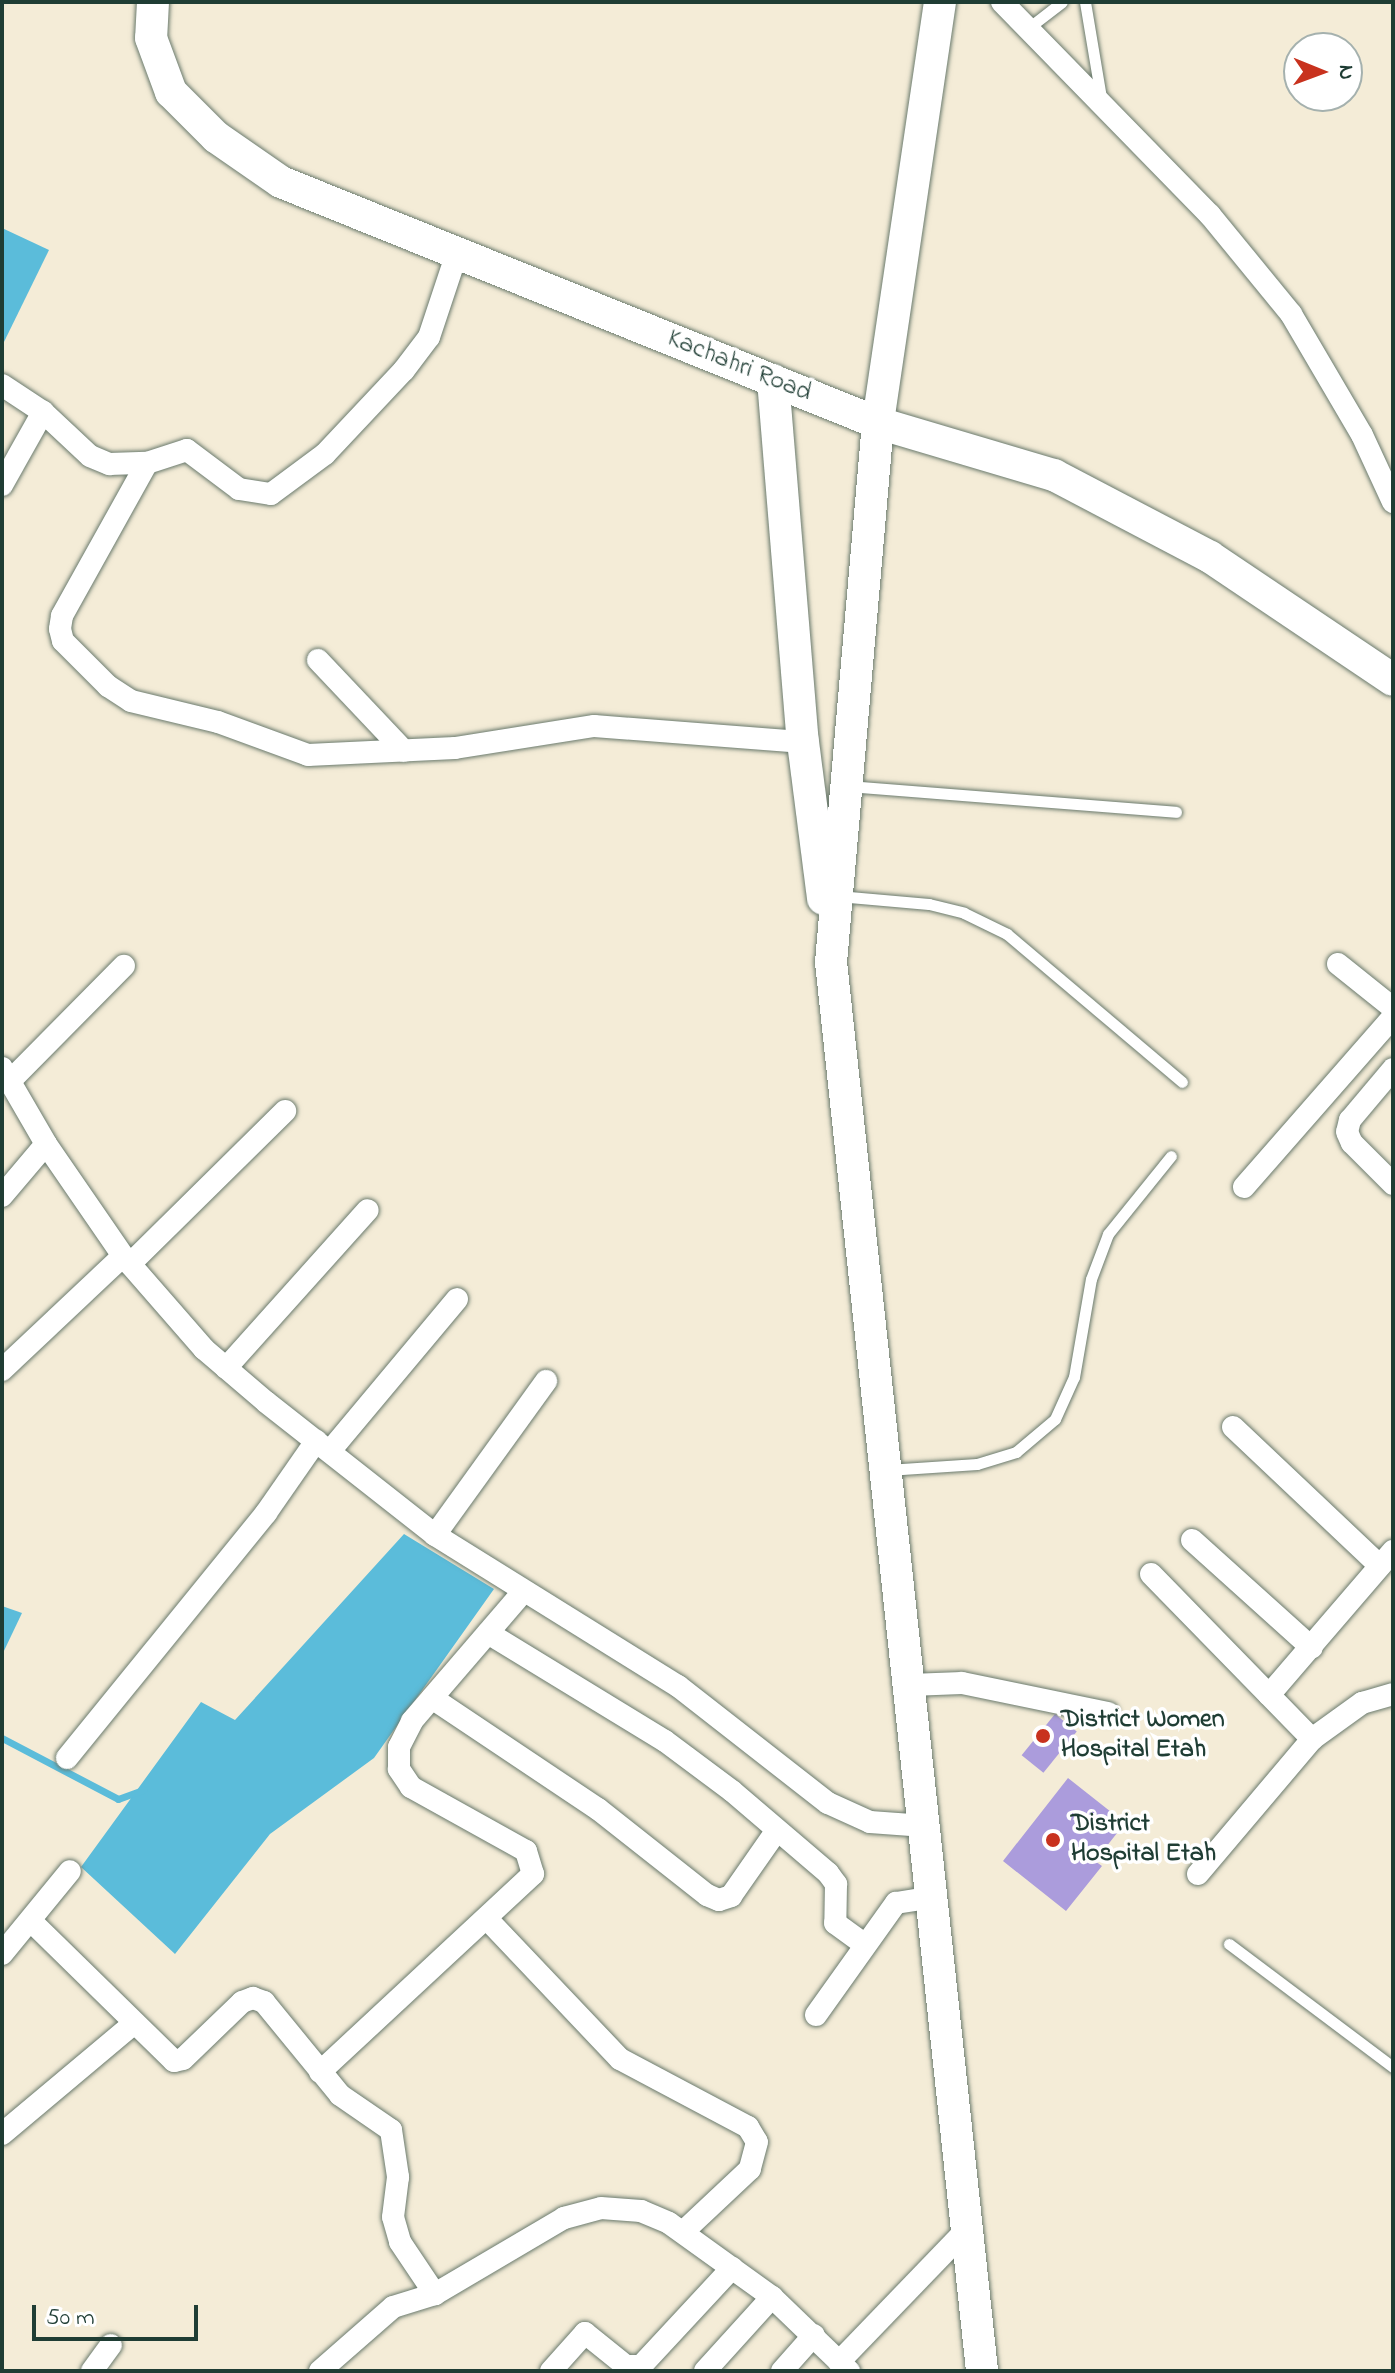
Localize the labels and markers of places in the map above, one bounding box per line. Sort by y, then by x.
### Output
place label: District Women Hospital Etah [1061,1705,1225,1766]
marker: District Women Hospital Etah [1032,1725,1054,1747]
place label: District Hospital Etah [1071,1809,1216,1870]
marker: District Hospital Etah [1042,1829,1064,1851]

